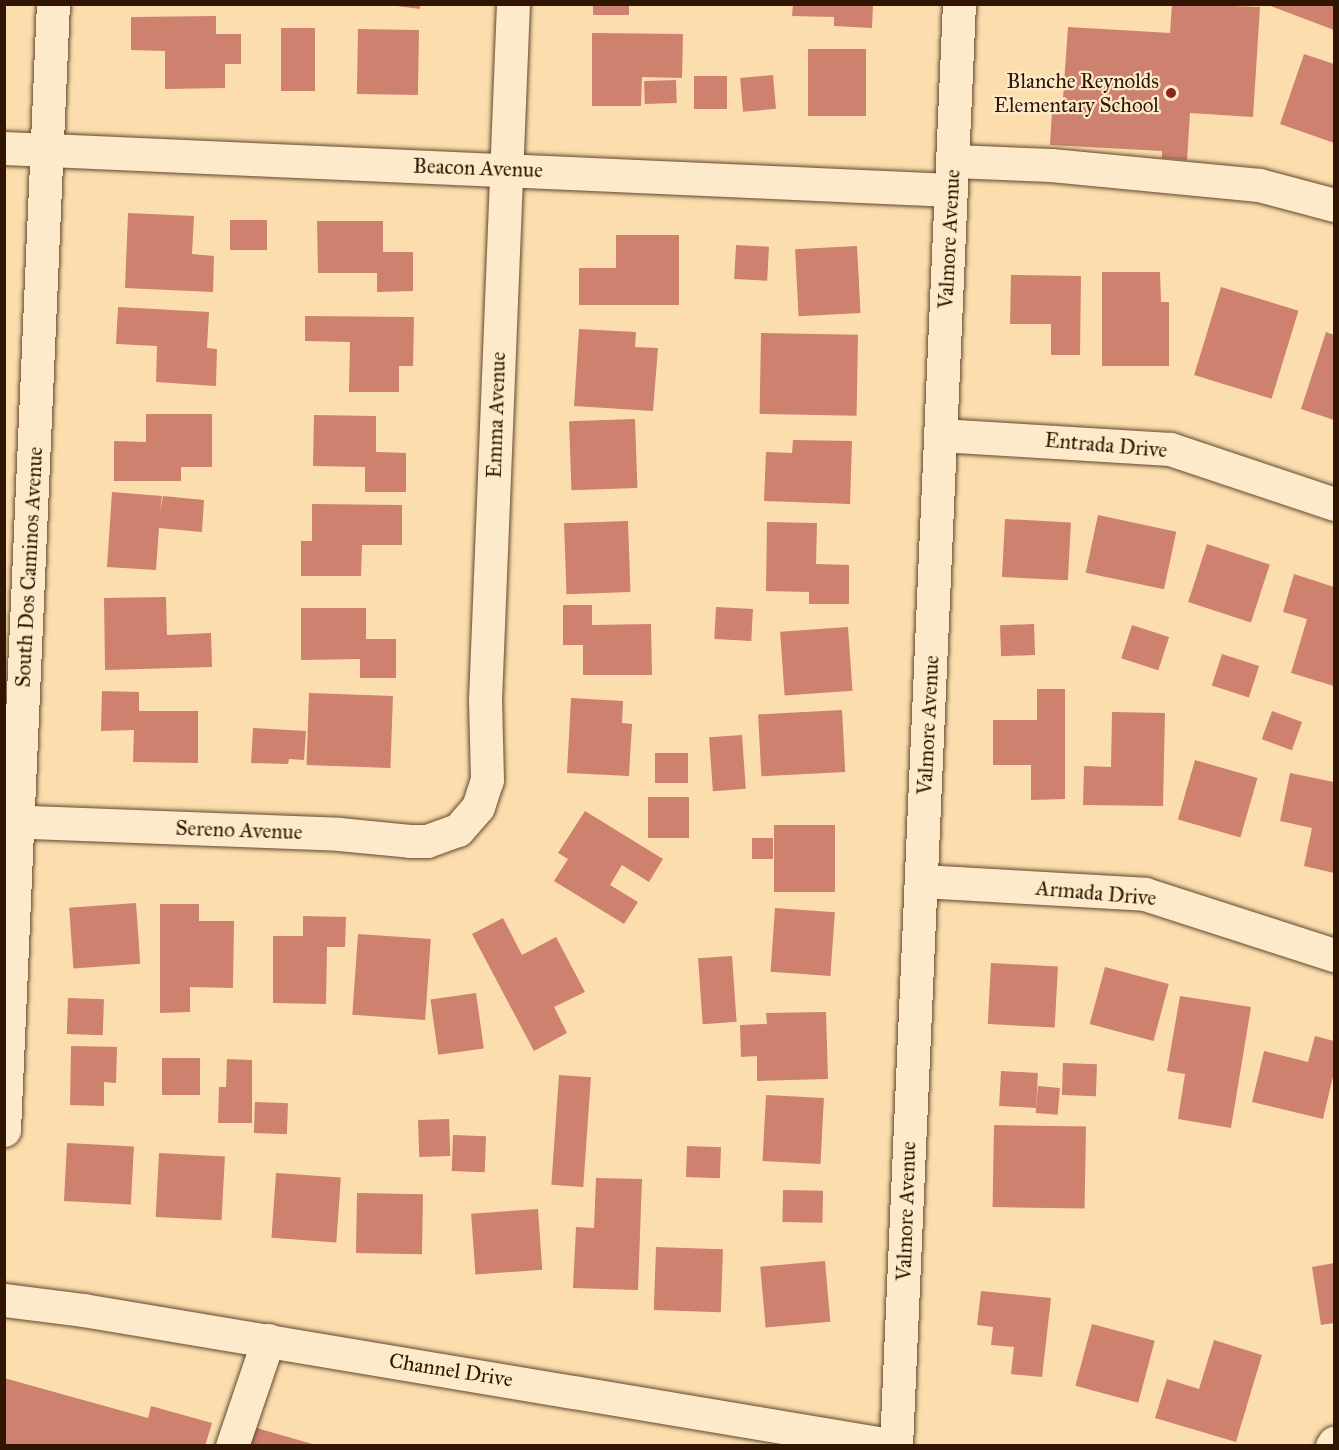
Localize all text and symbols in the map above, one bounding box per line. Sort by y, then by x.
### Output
place label: Blanche Reynolds Elementary School [994,68,1159,118]
marker: Blanche Reynolds Elementary School [1164,86,1178,100]
street label: Beacon Avenue [413,153,543,183]
street label: Valmore Avenue [933,169,965,309]
street label: Emma Avenue [481,351,511,479]
street label: Entrada Drive [1044,427,1168,463]
street label: South Dos Caminos Avenue [10,446,48,688]
street label: Valmore Avenue [912,655,944,795]
street label: Sereno Avenue [175,815,303,845]
street label: Armada Drive [1035,875,1157,911]
street label: Valmore Avenue [891,1141,921,1281]
street label: Channel Drive [387,1348,515,1392]

